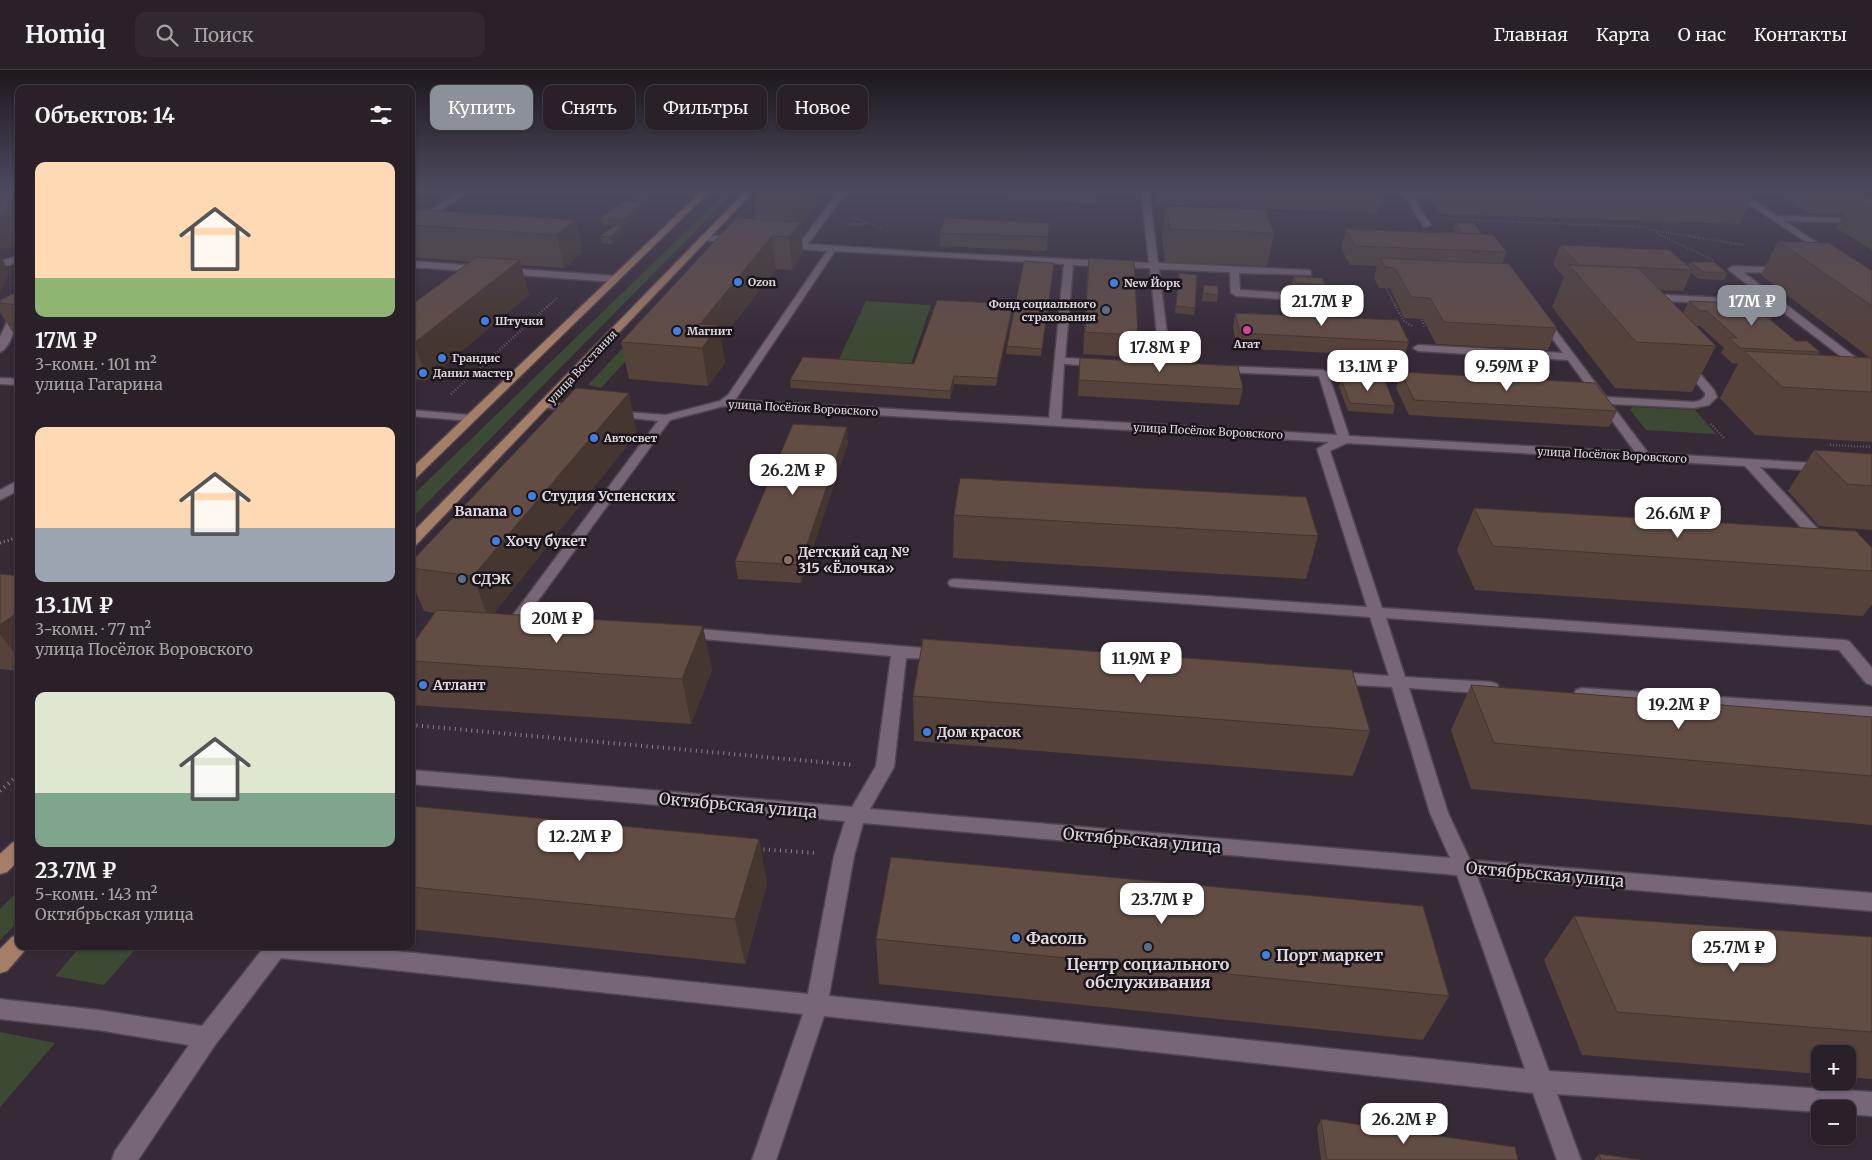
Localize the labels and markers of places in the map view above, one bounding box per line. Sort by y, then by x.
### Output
place label: Ozon [748,275,777,289]
marker: Ozon [732,276,744,288]
place label: New Йорк [1124,276,1181,290]
marker: New Йорк [1108,277,1120,289]
pin: 21.7M ₽ [1276,284,1368,327]
pin: 17M ₽ [1717,284,1787,327]
place label: Фонд социального страхования [989,297,1096,324]
marker: Фонд социального страхования [1100,304,1112,316]
place label: Штучки [495,314,543,328]
marker: Штучки [479,315,491,327]
place label: Магнит [687,324,733,338]
marker: Агат [1241,324,1253,336]
marker: Магнит [671,325,683,337]
pin: 17.8M ₽ [1114,330,1206,373]
place label: Агат [1233,337,1260,351]
pin: 13.1M ₽ [1322,350,1414,392]
pin: 9.59M ₽ [1461,350,1553,392]
place label: Грандис [452,351,500,365]
marker: Грандис [436,352,448,364]
place label: Данил мастер [433,366,513,380]
marker: Данил мастер [417,367,429,379]
place label: Автосвет [603,431,658,445]
marker: Автосвет [588,432,600,444]
pin: 26.2M ₽ [747,454,839,496]
place label: Студия Успенских [542,487,676,505]
marker: Студия Успенских [526,490,538,502]
pin: 26.6M ₽ [1632,496,1724,539]
place label: Banana [455,502,507,520]
marker: Banana [511,505,523,517]
place label: Хочу букет [506,532,587,550]
marker: Хочу букет [490,535,502,547]
place label: Детский сад № 315 «Ёлочка» [798,543,910,577]
marker: Детский сад № 315 «Ёлочка» [782,554,794,566]
place label: СДЭК [472,570,512,588]
marker: СДЭК [456,573,468,585]
pin: 20M ₽ [522,602,592,644]
pin: 11.9M ₽ [1095,642,1187,684]
place label: Атлант [432,676,486,694]
marker: Атлант [417,679,429,691]
pin: 19.2M ₽ [1633,688,1725,730]
place label: Дом красок [937,723,1022,741]
marker: Дом красок [921,726,933,738]
pin: 12.2M ₽ [534,820,626,862]
pin: 23.7M ₽ [1116,882,1208,925]
place label: Фасоль [1026,928,1086,948]
pin: 25.7M ₽ [1688,930,1780,973]
marker: Фасоль [1010,932,1022,944]
marker: Центр социального обслуживания [1142,941,1154,953]
place label: Порт маркет [1276,945,1383,965]
marker: Порт маркет [1260,949,1272,961]
place label: Центр социального обслуживания [1067,954,1230,992]
pin: 26.2M ₽ [1358,1102,1450,1145]

